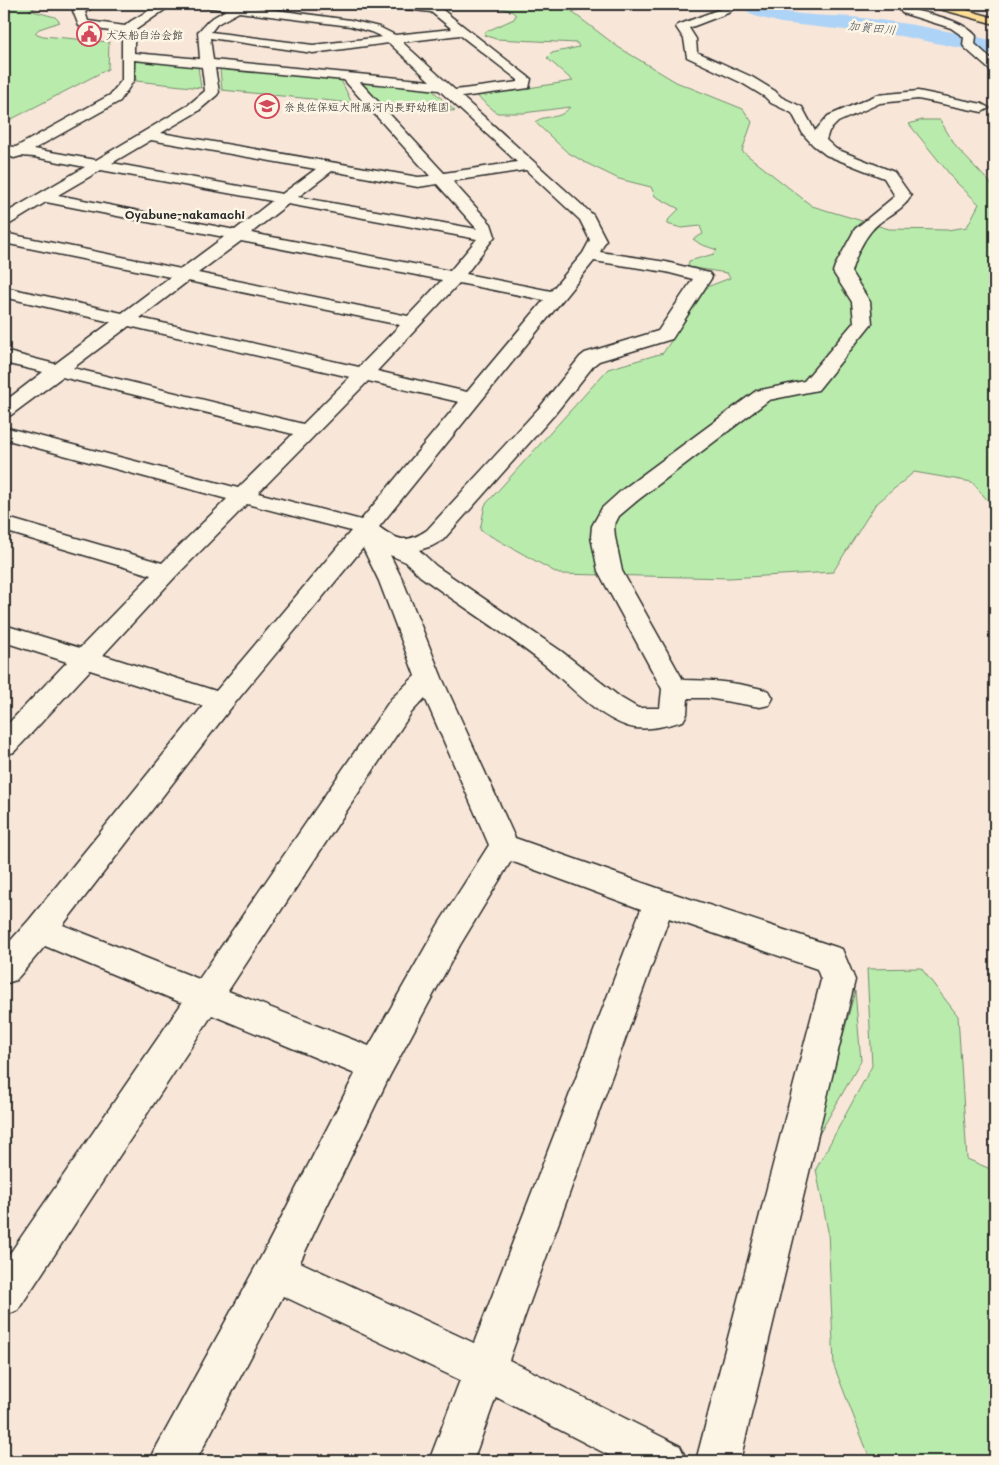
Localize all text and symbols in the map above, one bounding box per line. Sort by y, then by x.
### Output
water label: 加賀田川 [847,17,897,37]
public building icon: 大矢船自治会館 [76,21,102,47]
place label: 大矢船自治会館 [106,27,183,42]
school or university icon: 奈良佐保短大附属河内長野幼稚園 [254,93,280,119]
place label: 奈良佐保短大附属河内長野幼稚園 [284,99,449,114]
district label: Oyabune-nakamachi [125,206,245,222]

